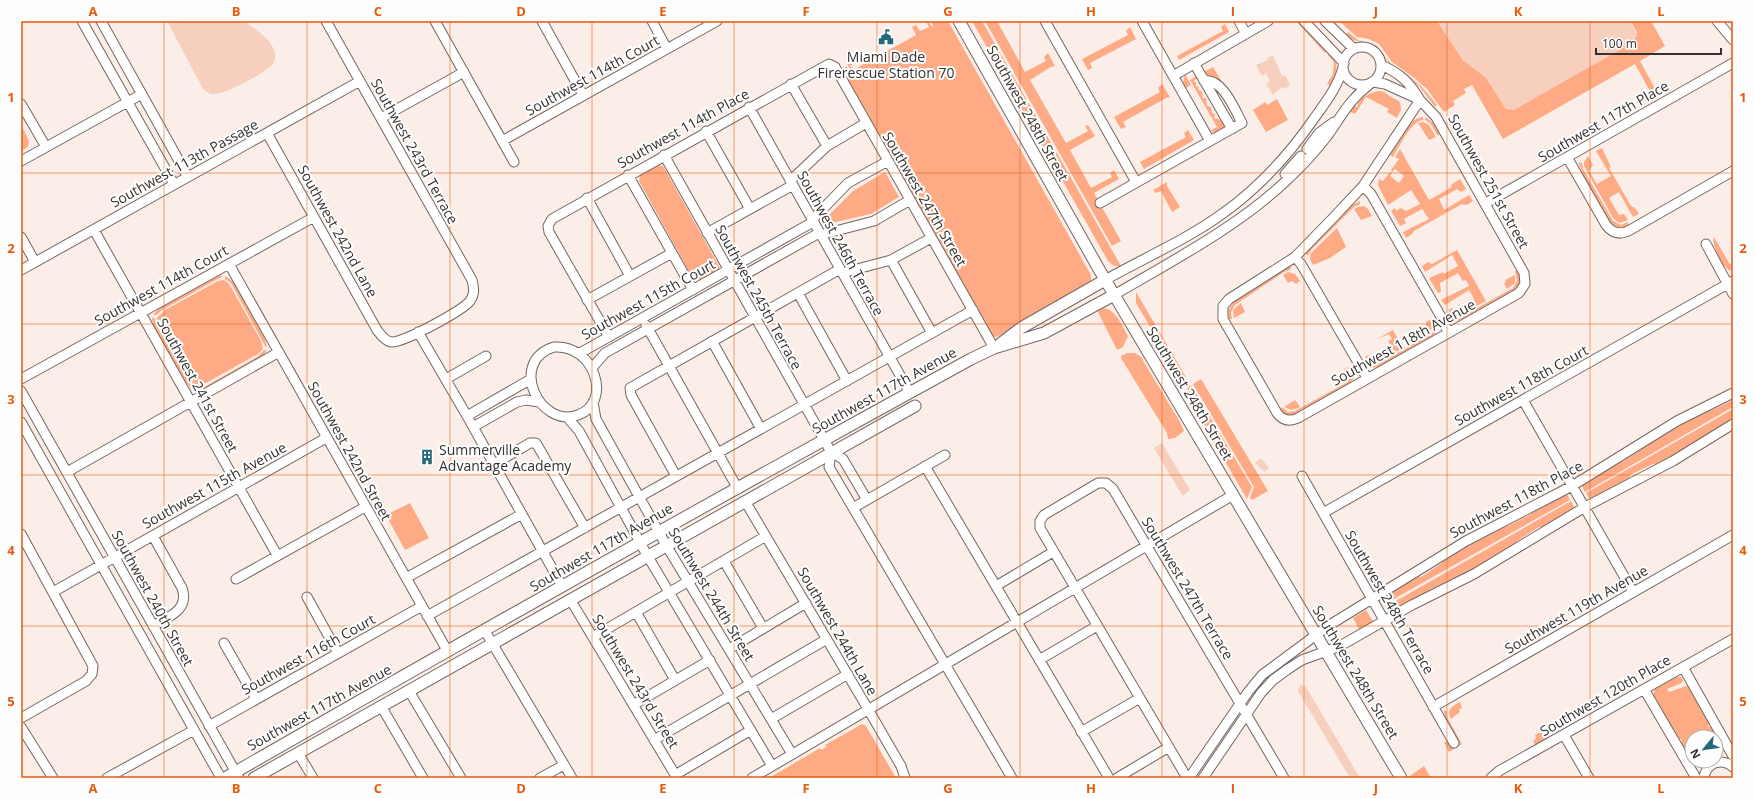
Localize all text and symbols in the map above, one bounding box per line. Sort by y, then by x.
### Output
text: A [89,2,98,20]
text: B [232,2,241,20]
text: C [374,2,382,20]
text: D [516,2,526,20]
text: E [659,2,667,20]
text: F [802,2,810,20]
text: G [943,2,953,20]
text: H [1086,2,1096,20]
text: I [1231,2,1235,20]
text: J [1373,2,1378,20]
text: K [1514,2,1523,20]
text: L [1657,2,1665,20]
public building icon: Miami Dade Firerescue Station 70 [877,28,895,46]
street label: Southwest 114th Court [522,30,662,120]
scale bar [1596,30,1721,56]
text: 100 m [1602,35,1637,52]
street label: Southwest 248th Street [983,42,1073,184]
place label: Miami Dade Firerescue Station 70 [817,47,955,82]
street label: Southwest 243rd Terrace [367,75,463,227]
street label: Southwest 117th Place [1534,76,1672,166]
street label: Southwest 114th Place [614,84,752,172]
text: 1 [7,88,15,106]
text: 1 [1739,88,1747,106]
street label: Southwest 251st Street [1444,110,1534,252]
street label: Southwest 113th Passage [107,114,261,212]
street label: Southwest 247th Street [879,128,971,270]
street label: Southwest 242nd Lane [294,161,382,301]
street label: Southwest 246th Terrace [793,167,889,319]
street label: Southwest 245th Terrace [711,221,807,373]
text: 2 [7,239,15,257]
text: 2 [1739,239,1747,257]
street label: Southwest 114th Court [91,240,231,330]
street label: Southwest 115th Court [578,254,718,344]
street label: Southwest 118th Avenue [1327,294,1479,390]
street label: Southwest 241st Street [153,314,243,456]
street label: Southwest 248th Street [1143,323,1237,463]
street label: Southwest 118th Court [1451,340,1591,430]
street label: Southwest 117th Avenue [808,342,960,438]
street label: Southwest 242nd Street [304,378,396,524]
text: 3 [7,390,15,408]
text: 3 [1739,390,1747,408]
street label: Southwest 115th Avenue [138,437,290,533]
place label: Summerville Advantage Academy [439,440,572,475]
building icon: Summerville Advantage Academy [418,448,436,466]
street label: Southwest 118th Place [1446,456,1586,542]
street label: Southwest 117th Avenue [526,498,676,596]
street label: Southwest 247th Terrace [1138,513,1238,663]
street label: Southwest 244th Street [665,524,759,664]
street label: Southwest 240th Street [108,527,198,669]
street label: Southwest 248th Terrace [1341,527,1439,677]
text: 4 [7,541,15,559]
text: 4 [1739,541,1747,559]
street label: Southwest 119th Avenue [1501,560,1651,658]
street label: Southwest 244th Lane [794,563,883,699]
street label: Southwest 248th Street [1309,602,1403,742]
street label: Southwest 116th Court [238,609,378,699]
street label: Southwest 243rd Street [588,610,684,752]
street label: Southwest 120th Place [1536,650,1674,740]
street label: Southwest 117th Avenue [243,659,395,755]
text: 5 [7,692,15,710]
text: 5 [1739,692,1747,710]
north arrow [1684,729,1724,769]
text: N [1686,747,1704,762]
text: A [89,779,98,797]
text: B [232,779,241,797]
text: C [374,779,382,797]
text: D [516,779,526,797]
text: E [659,779,667,797]
text: F [802,779,810,797]
text: G [943,779,953,797]
text: H [1086,779,1096,797]
text: I [1231,779,1235,797]
text: J [1373,779,1378,797]
text: K [1514,779,1523,797]
text: L [1657,779,1665,797]

